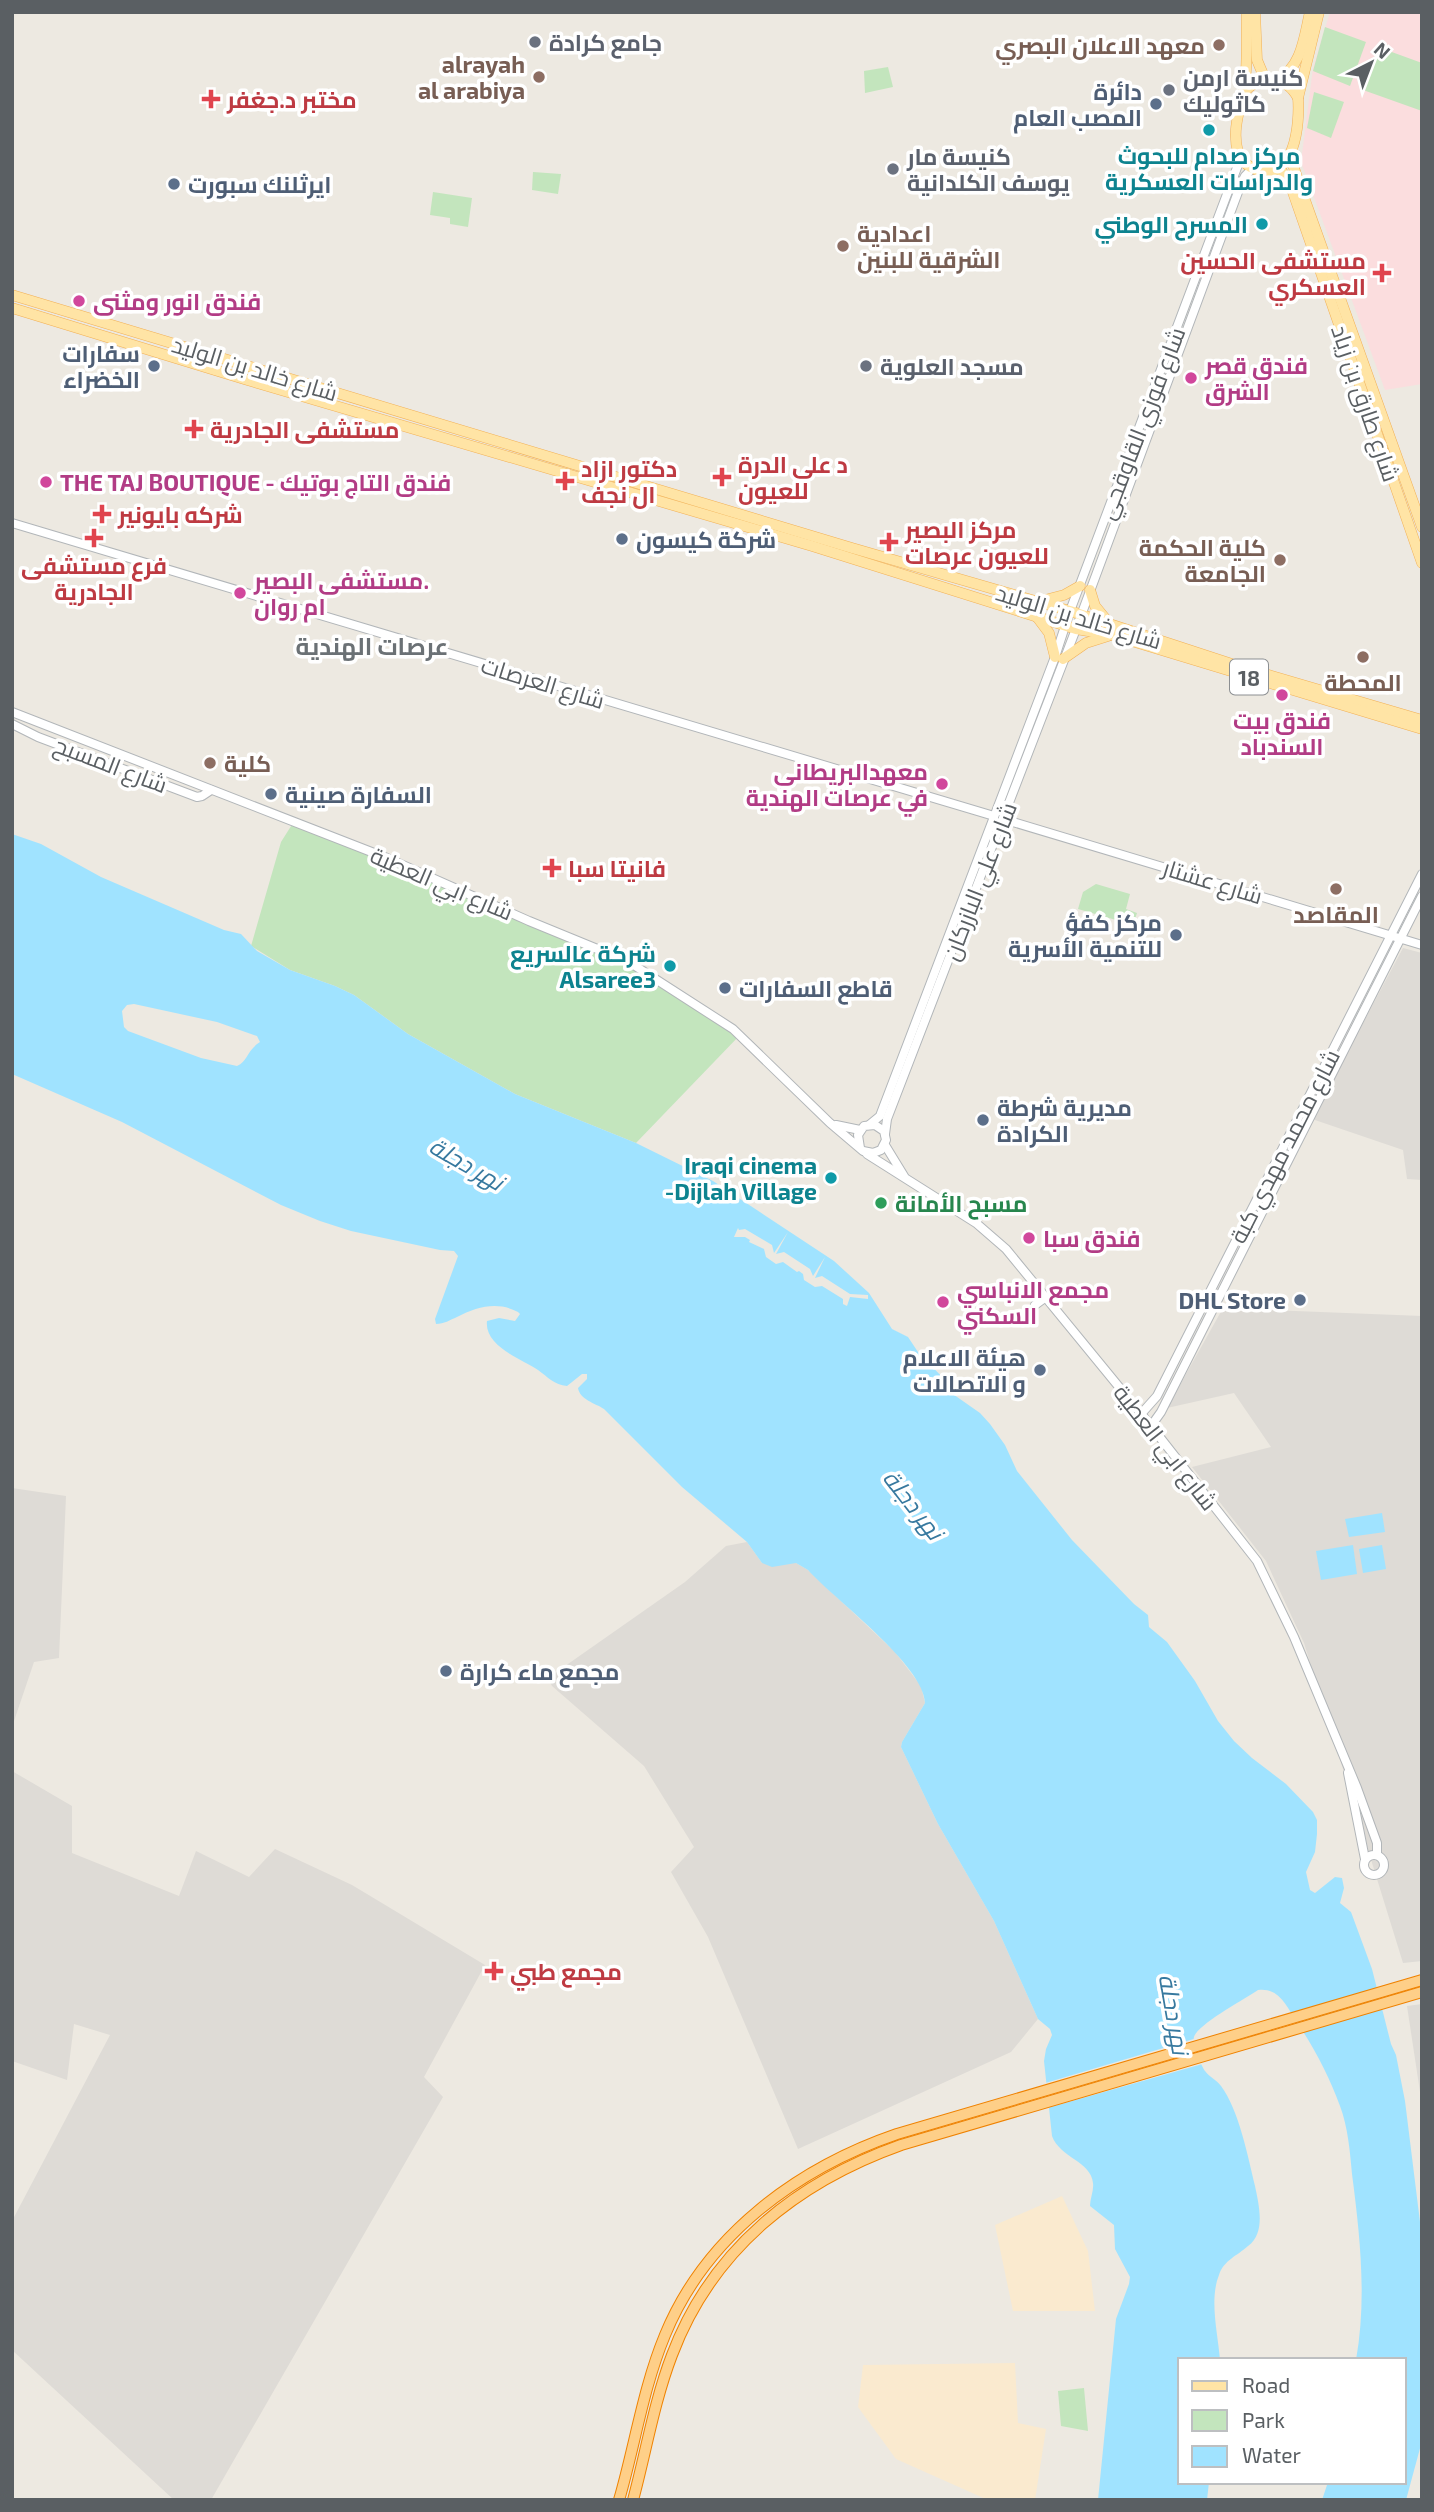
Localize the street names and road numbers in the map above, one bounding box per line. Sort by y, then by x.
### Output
street label: شارع طارق بن زياد [1323,321,1406,486]
street label: شارع فوزي القاوقجي [1091,323,1195,525]
street label: شارع خالد بن الوليد [168,330,341,409]
street label: شارع خالد بن الوليد [992,578,1165,657]
street label: شارع العرصات [477,650,608,717]
road number: 18 [1230,660,1268,694]
street label: شارع المسبح [49,730,171,801]
street label: شارع علي البازركان [936,798,1027,966]
street label: شارع ابي العطية [365,840,517,930]
street label: شارع عشتار [1157,852,1266,912]
street label: شارع محمد مهدي كبة [1223,1044,1349,1250]
street label: شارع ابي العطية [1104,1379,1224,1519]

